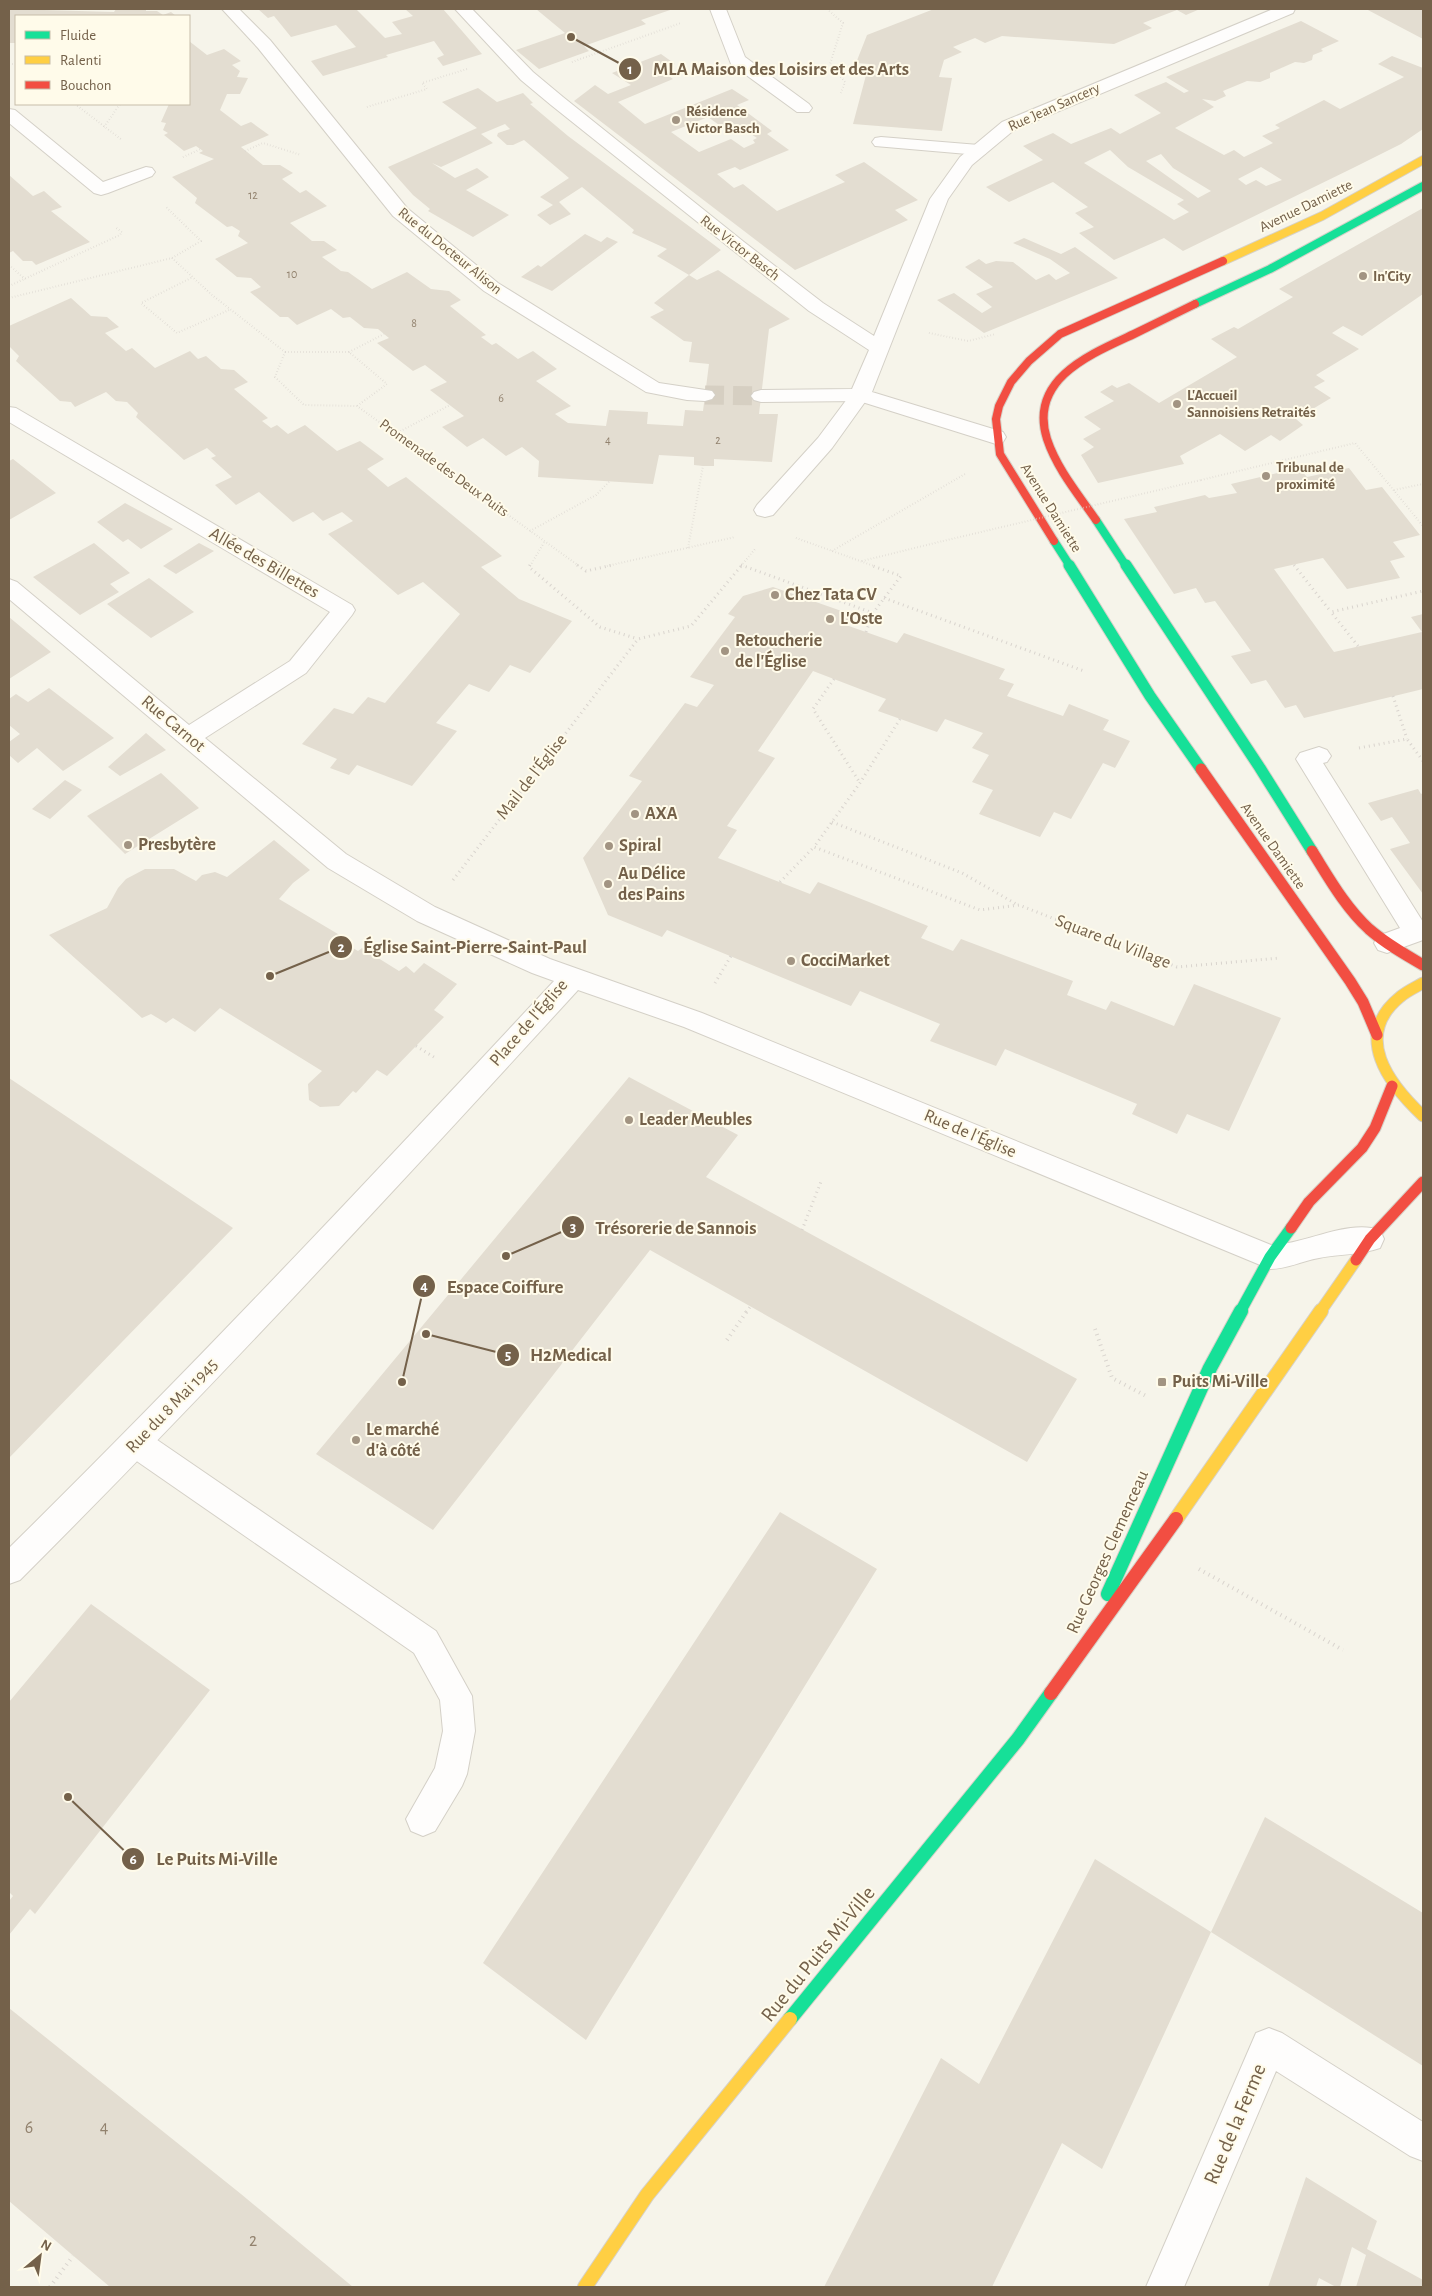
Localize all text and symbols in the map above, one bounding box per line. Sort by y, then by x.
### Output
legend [15,15,190,105]
text: Fluide [60,28,96,43]
callout: MLA Maison des Loisirs et des Arts [618,52,919,86]
text: Ralenti [60,53,102,68]
text: MLA Maison des Loisirs et des Arts [653,60,909,79]
text: 1 [627,62,633,77]
text: Bouchon [60,78,111,93]
street label: Rue Jean Sancery [1006,80,1103,134]
place label: Résidence Victor Basch [686,104,760,136]
marker: Résidence Victor Basch [670,114,682,126]
street label: Avenue Damiette [1257,177,1355,235]
house number: 12 [248,189,258,201]
street label: Rue du Docteur Alison [395,205,505,297]
street label: Rue Victor Basch [698,212,782,284]
house number: 10 [287,268,297,280]
place label: In'City [1373,269,1411,284]
marker: In'City [1357,270,1369,282]
house number: 8 [411,317,417,329]
place label: L'Accueil Sannoisiens Retraités [1187,388,1316,420]
house number: 6 [498,392,504,404]
marker: L'Accueil Sannoisiens Retraités [1171,398,1183,410]
street label: Promenade des Deux Puits [377,416,511,520]
house number: 4 [605,434,611,446]
house number: 2 [715,434,721,446]
place label: Tribunal de proximité [1276,460,1344,492]
street label: Avenue Damiette [1018,461,1084,555]
marker: Tribunal de proximité [1260,470,1272,482]
street label: Allée des Billettes [206,524,322,602]
place label: Chez Tata CV [785,586,877,604]
marker: Chez Tata CV [769,589,781,601]
place label: L'Oste [840,610,883,628]
marker: L'Oste [824,613,836,625]
place label: Retoucherie de l'Église [735,632,822,671]
marker: Retoucherie de l'Église [719,645,731,657]
street label: Rue Carnot [138,692,209,756]
street label: Mail de l'Église [491,729,571,823]
street label: Avenue Damiette [1238,800,1308,892]
place label: AXA [645,805,678,823]
marker: AXA [629,808,641,820]
place label: Presbytère [138,836,216,854]
place label: Spiral [619,837,661,855]
marker: Presbytère [122,839,134,851]
marker: Spiral [603,840,615,852]
place label: Au Délice des Pains [618,865,686,904]
marker: Au Délice des Pains [602,878,614,890]
street label: Square du Village [1053,912,1173,972]
callout: Église Saint-Pierre-Saint-Paul [328,930,597,964]
text: Église Saint-Pierre-Saint-Paul [363,936,587,957]
text: 2 [337,940,345,955]
place label: CocciMarket [801,952,890,970]
marker: CocciMarket [785,955,797,967]
street label: Place de l'Église [484,974,571,1070]
street label: Rue de l'Église [921,1104,1020,1162]
place label: Leader Meubles [639,1111,752,1129]
marker: Leader Meubles [623,1114,635,1126]
callout: Trésorerie de Sannois [560,1210,767,1244]
text: Trésorerie de Sannois [595,1219,757,1238]
text: 3 [570,1220,576,1235]
callout: Espace Coiffure [412,1269,574,1303]
text: Espace Coiffure [447,1278,563,1297]
text: 4 [420,1279,428,1294]
callout: H2Medical [495,1338,623,1372]
text: H2Medical [530,1346,612,1365]
text: 5 [505,1348,511,1363]
street label: Rue du 8 Mai 1945 [123,1355,221,1457]
place label: Puits Mi-Ville [1172,1373,1268,1391]
marker: Puits Mi-Ville [1156,1376,1168,1388]
place label: Le marché d'à côté [366,1421,439,1460]
marker: Le marché d'à côté [350,1434,362,1446]
street label: Rue Georges Clemenceau [1064,1468,1152,1636]
callout: Le Puits Mi-Ville [121,1842,287,1876]
text: Le Puits Mi-Ville [156,1850,278,1869]
text: 6 [129,1852,137,1867]
street label: Rue du Puits Mi-Ville [757,1882,879,2026]
street label: Rue de la Ferme [1200,2061,1270,2187]
house number: 6 [25,2119,33,2137]
house number: 4 [100,2119,109,2137]
north arrow [15,2231,65,2281]
house number: 2 [249,2232,257,2250]
text: N [38,2237,53,2254]

